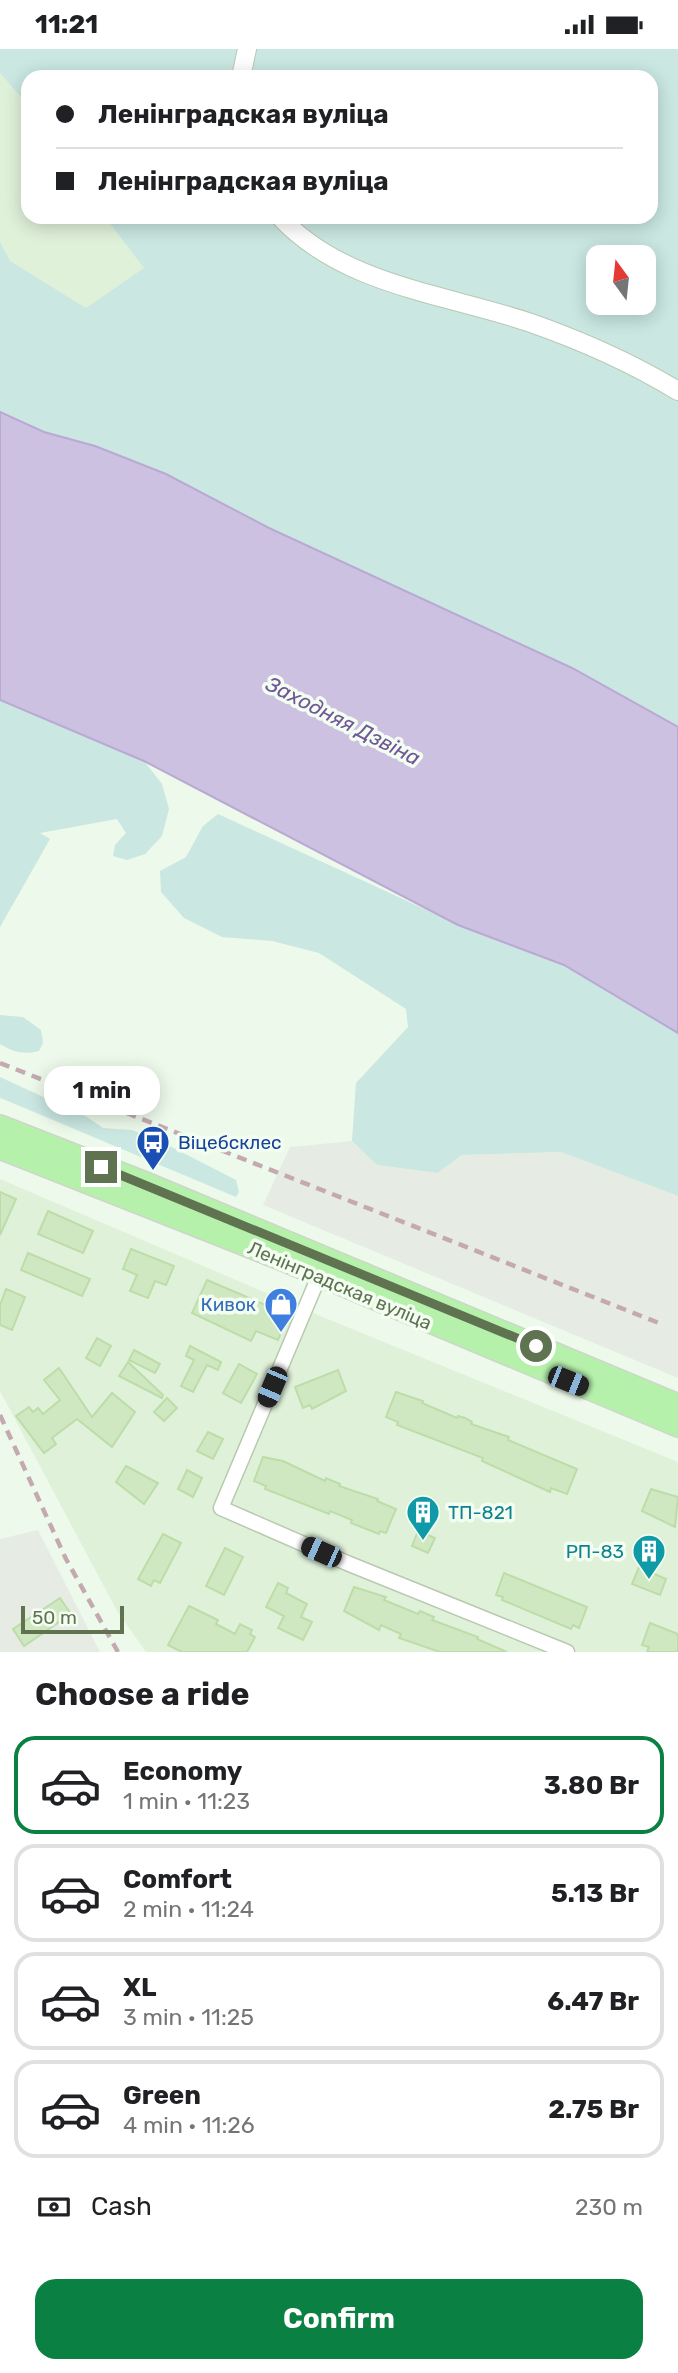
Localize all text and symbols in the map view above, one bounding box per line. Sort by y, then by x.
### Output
text: 11:21 [35,9,98,40]
text: Ленінградская вуліца [98,99,389,130]
text: Ленінградская вуліца [98,166,389,197]
north arrow [586,245,656,315]
map controls [586,245,656,315]
water label: Заходняя Дзвіна [261,670,425,770]
callout: 1 min [43,1065,159,1115]
text: 1 min [73,1076,131,1104]
bus stop icon: Віцебсклес [134,1123,172,1172]
place label: Віцебсклес [178,1131,282,1154]
route end [85,1151,117,1183]
street label: Ленінградская вуліца [244,1236,435,1335]
shop icon: Кивок [262,1285,300,1334]
place label: Кивок [201,1293,256,1316]
route start [520,1330,552,1362]
car [545,1363,592,1399]
car [255,1364,290,1410]
building icon: ТП-821 [404,1493,442,1542]
place label: ТП-821 [448,1501,513,1524]
building icon: РП-83 [630,1532,668,1581]
car [298,1534,345,1570]
place label: РП-83 [566,1540,624,1563]
scale bar [21,1603,124,1635]
text: 50 m [32,1606,77,1629]
text: Choose a ride [35,1675,249,1713]
icon: car [39,1754,102,1817]
text: Economy [123,1756,242,1787]
text: 3.80 Br [544,1770,639,1801]
text: 1 min · 11:23 [123,1787,250,1815]
icon: car [39,1862,102,1925]
text: Comfort [123,1864,232,1895]
text: 5.13 Br [551,1878,639,1909]
text: 2 min · 11:24 [123,1895,254,1923]
icon: car [39,1970,102,2033]
text: XL [123,1972,156,2003]
text: 6.47 Br [547,1986,639,2017]
text: 3 min · 11:25 [123,2003,254,2031]
icon: car [39,2078,102,2141]
text: Green [123,2080,201,2111]
text: 2.75 Br [548,2094,639,2125]
text: 4 min · 11:26 [123,2111,255,2139]
icon: cash [35,2188,73,2226]
text: Cash [91,2191,152,2222]
text: 230 m [575,2193,643,2221]
button: Confirm [35,2279,643,2359]

